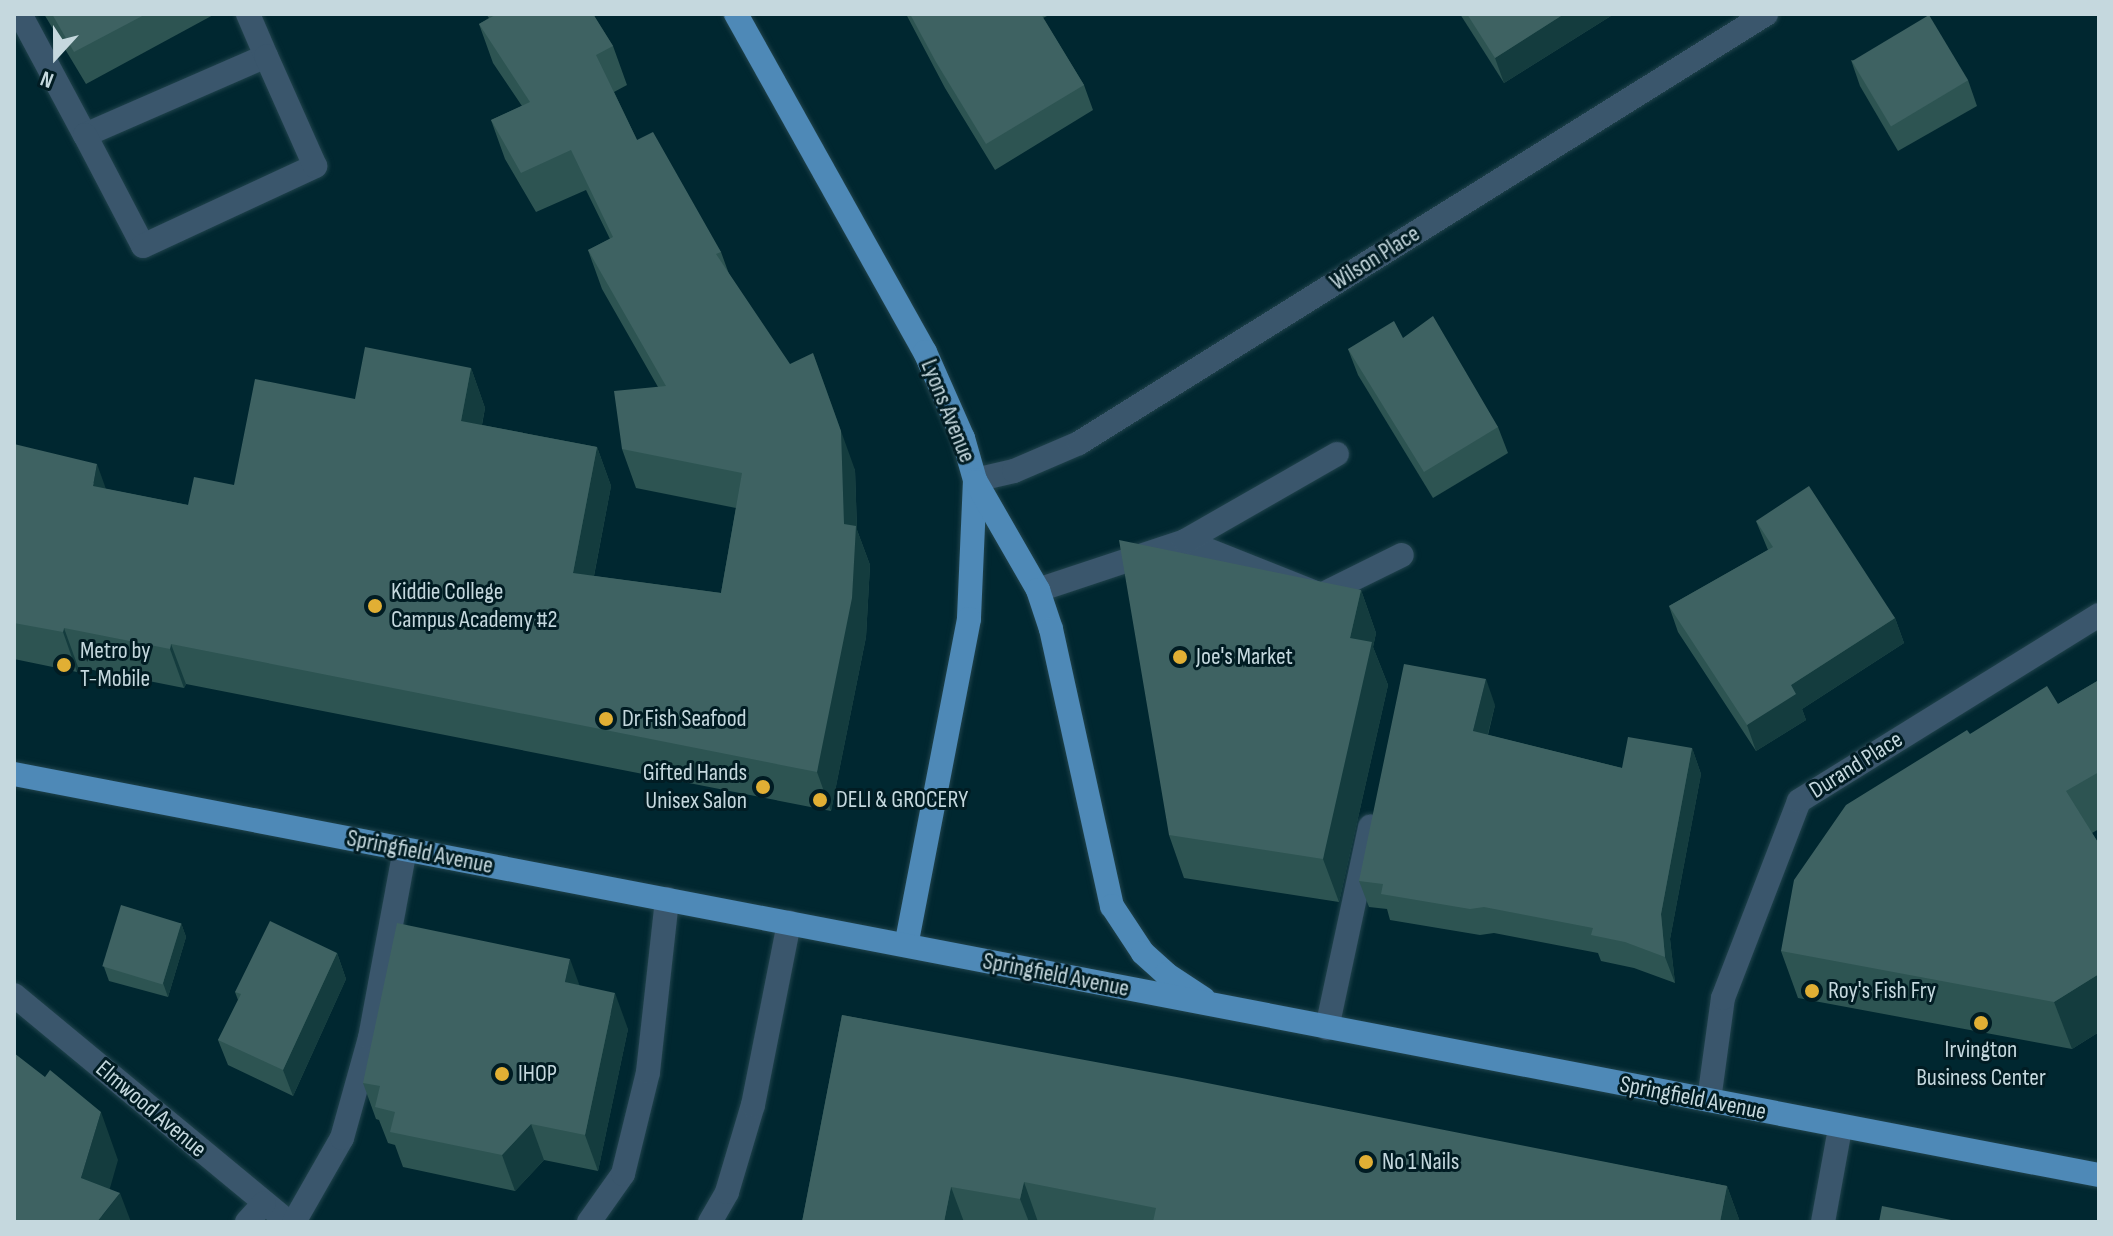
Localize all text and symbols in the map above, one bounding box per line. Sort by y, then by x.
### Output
north arrow [16,16,96,96]
text: N [37,64,58,94]
street label: Wilson Place [1325,219,1425,297]
street label: Lyons Avenue [914,355,982,467]
place label: Kiddie College Campus Academy #2 [391,578,557,634]
marker: Kiddie College Campus Academy #2 [366,597,384,615]
place label: Metro by T-Mobile [80,637,150,693]
place label: Joe's Market [1196,643,1293,671]
marker: Joe's Market [1171,648,1189,666]
marker: Metro by T-Mobile [55,656,73,674]
place label: Dr Fish Seafood [622,705,747,733]
marker: Dr Fish Seafood [597,710,615,728]
street label: Durand Place [1804,725,1908,805]
place label: Gifted Hands Unisex Salon [643,759,747,815]
marker: Gifted Hands Unisex Salon [754,778,772,796]
place label: DELI & GROCERY [836,786,968,814]
marker: DELI & GROCERY [811,791,829,809]
street label: Springfield Avenue [344,824,496,880]
street label: Springfield Avenue [980,947,1132,1003]
place label: Roy's Fish Fry [1828,977,1936,1005]
marker: Roy's Fish Fry [1803,982,1821,1000]
marker: Irvington Business Center [1972,1014,1990,1032]
place label: Irvington Business Center [1916,1036,2046,1092]
street label: Elmwood Avenue [90,1054,212,1164]
place label: IHOP [518,1060,557,1088]
marker: IHOP [493,1065,511,1083]
street label: Springfield Avenue [1617,1070,1769,1126]
place label: No 1 Nails [1382,1148,1459,1176]
marker: No 1 Nails [1357,1153,1375,1171]

